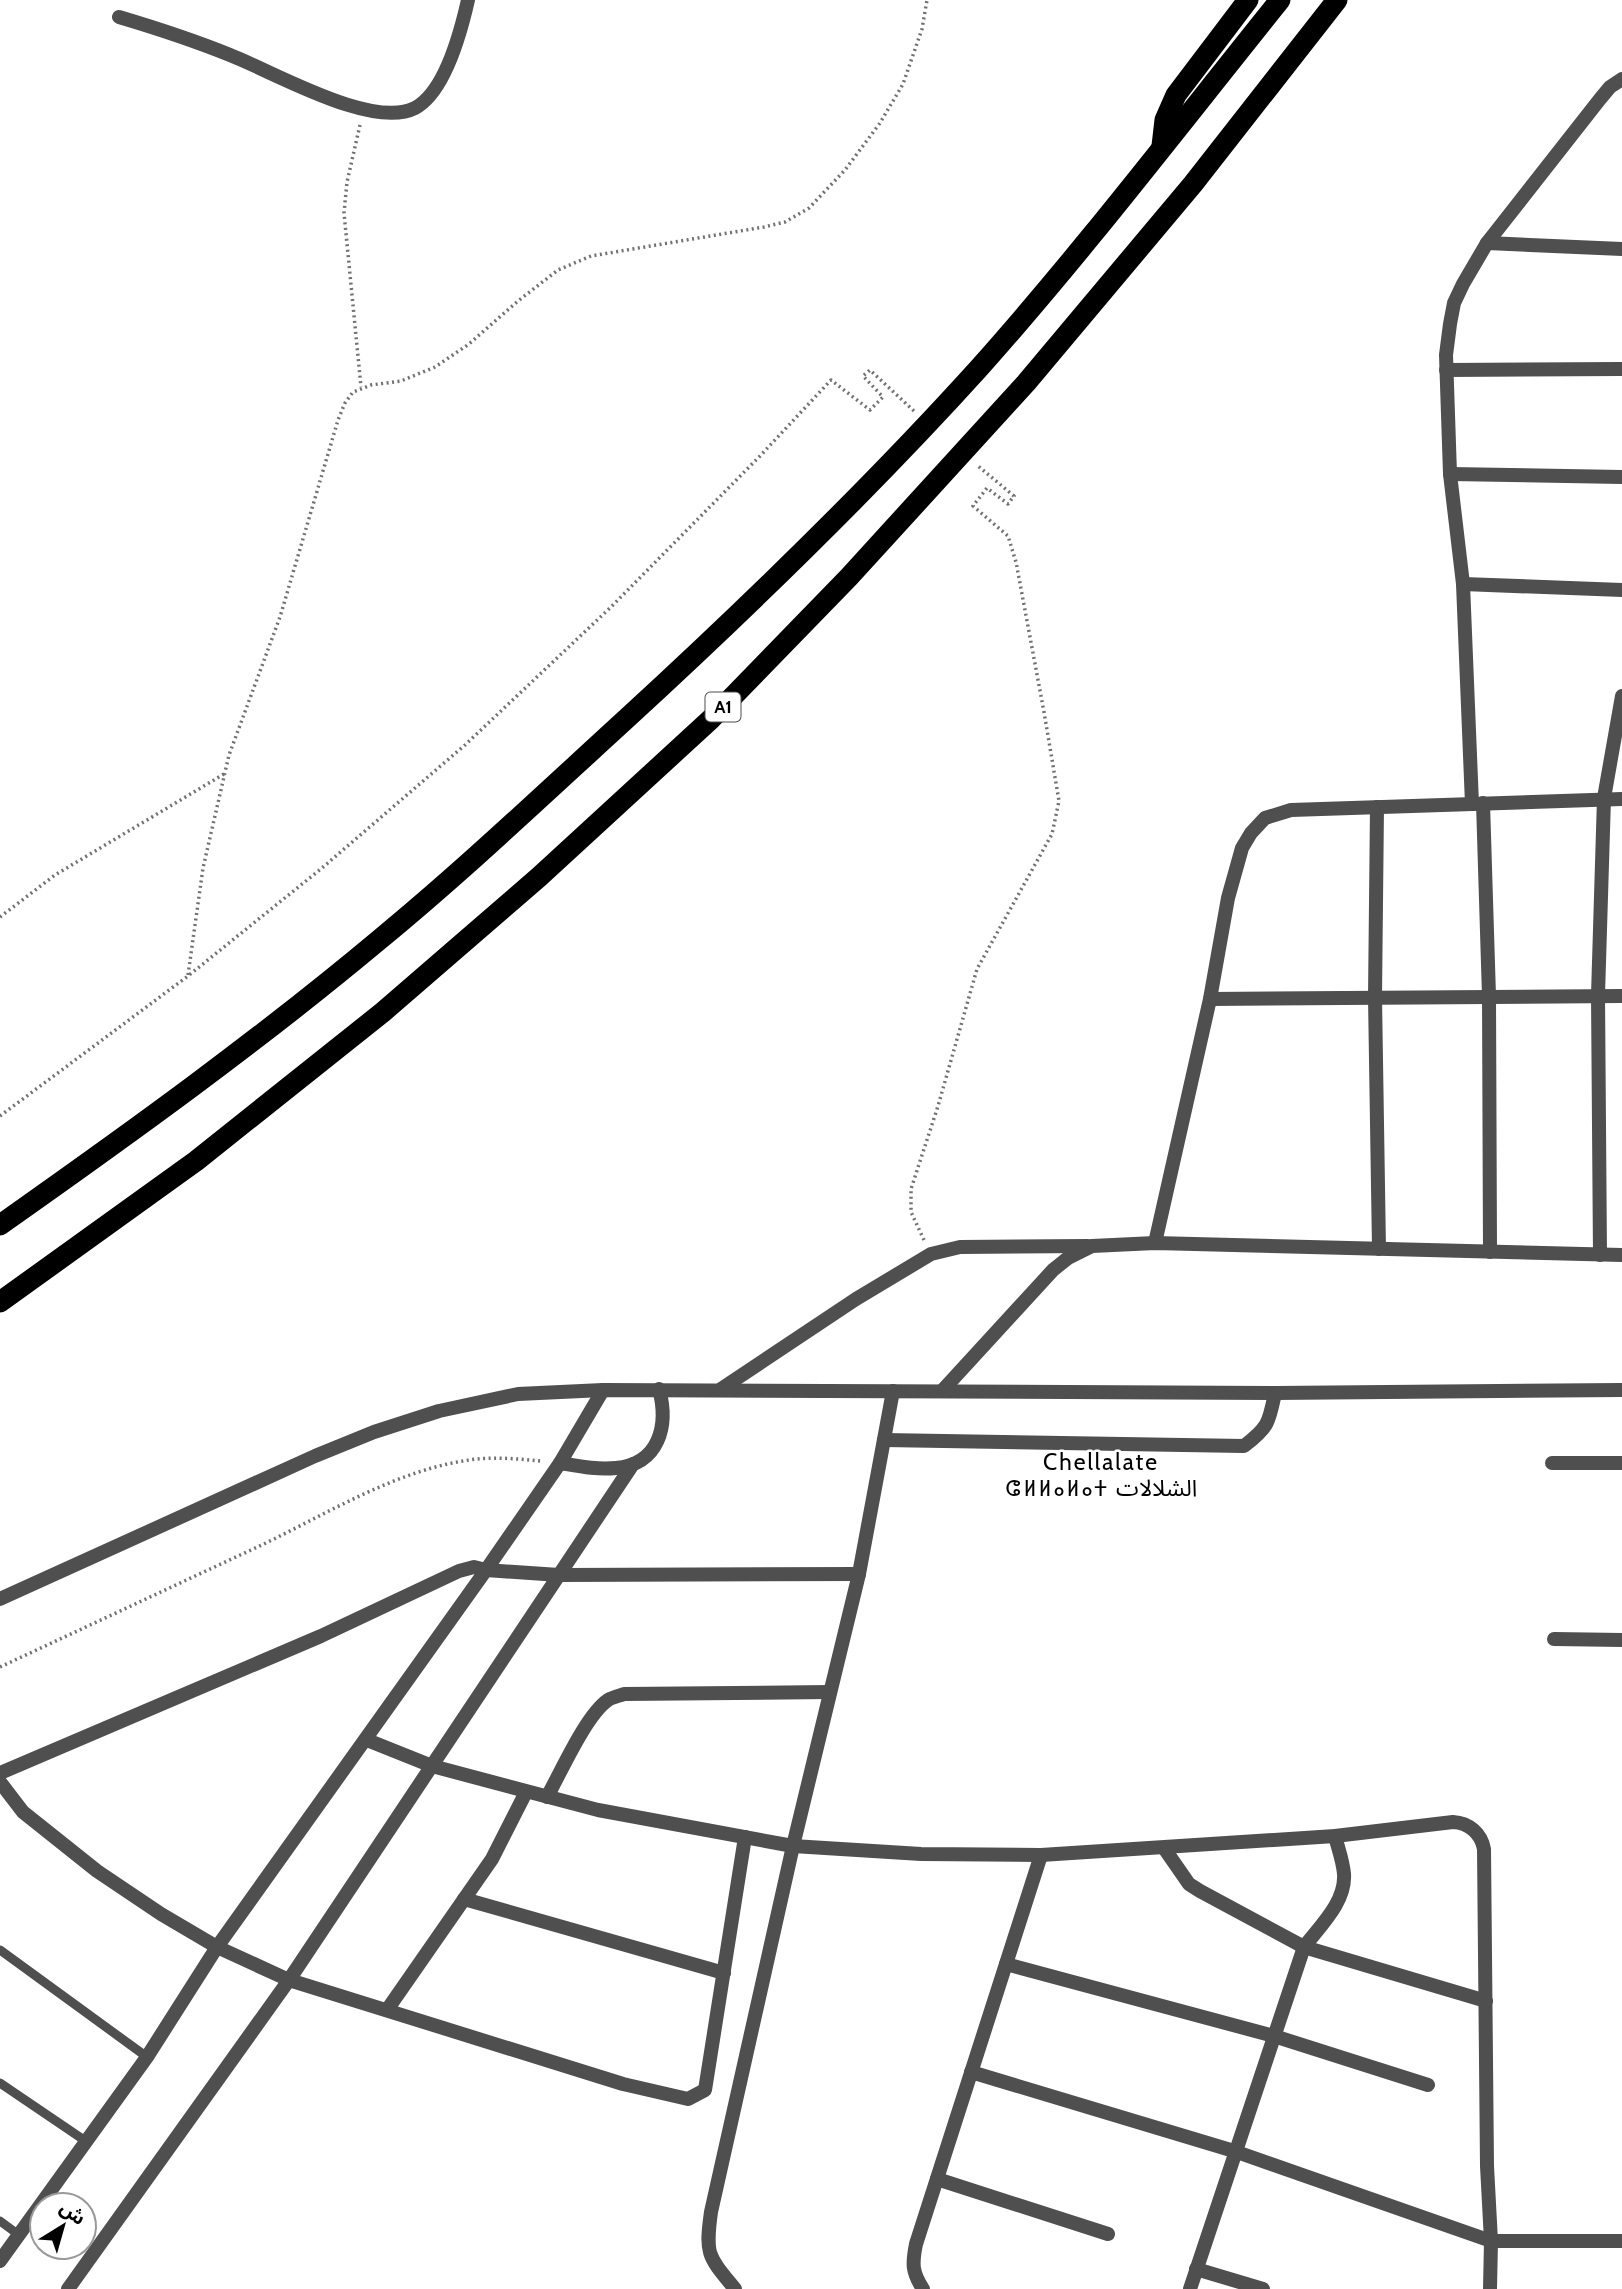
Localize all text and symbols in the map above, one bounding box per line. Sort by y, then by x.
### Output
road number: A1 [706,692,740,722]
district label: Chellalate ⵛⵍⵍⴰⵍⴰⵜ الشلالات [1005,1448,1197,1502]
north arrow [28,2191,98,2261]
text: ش [56,2196,90,2230]

